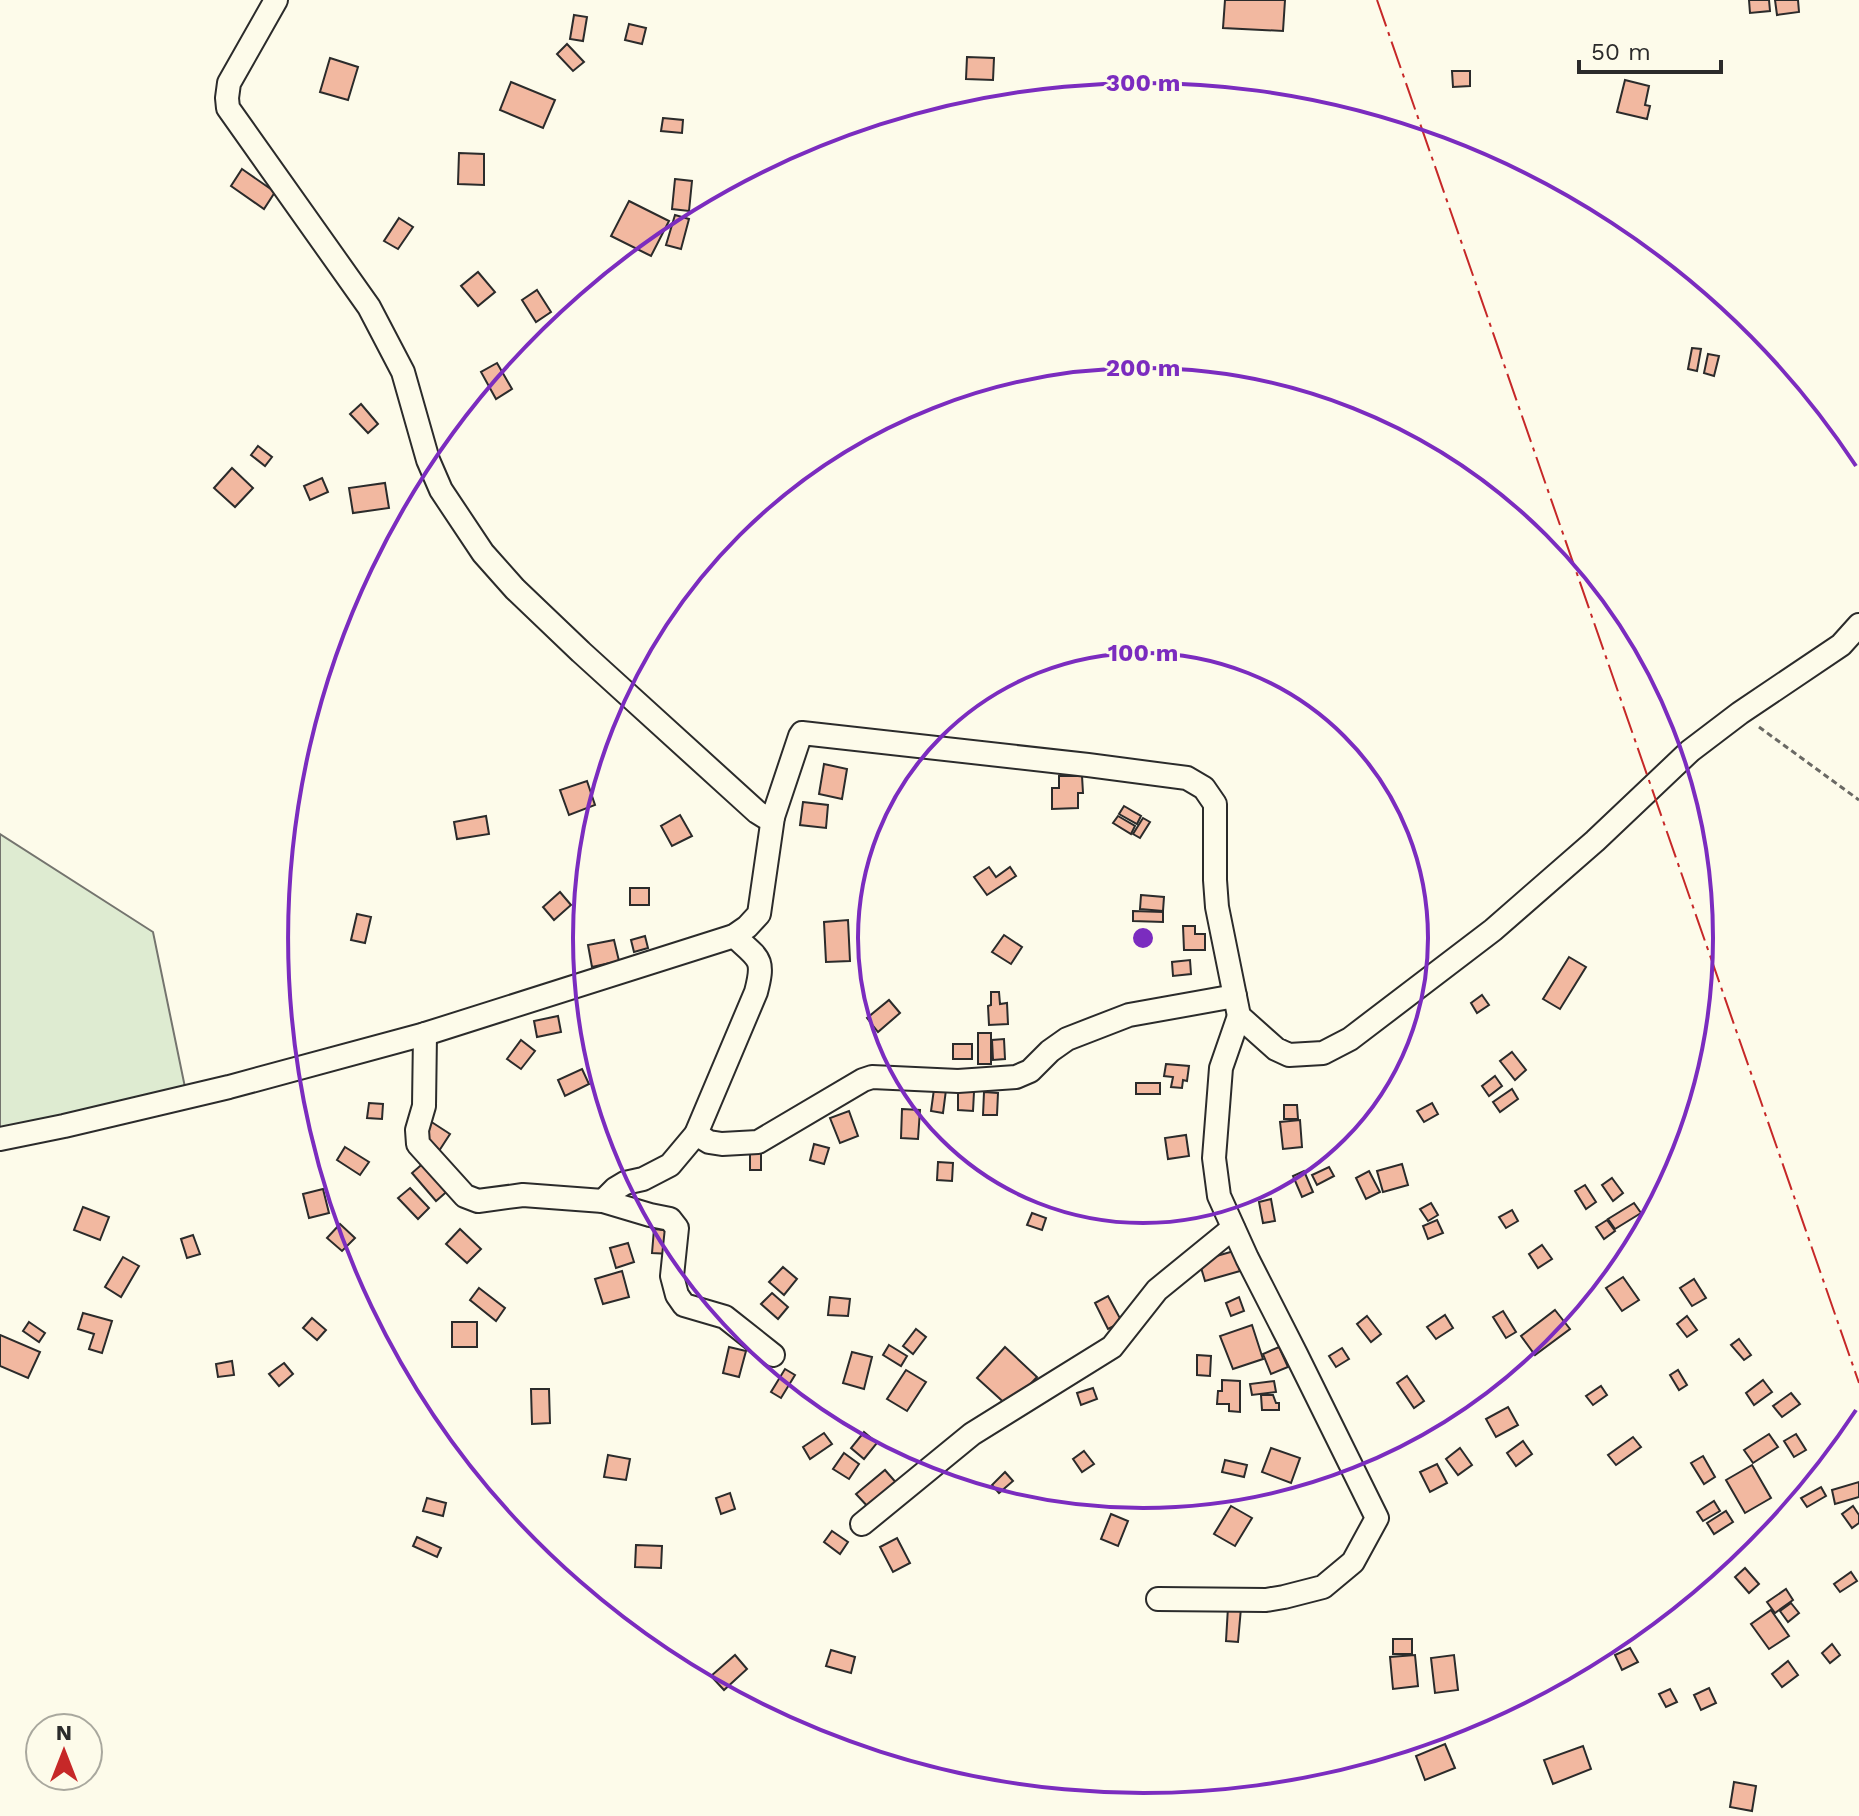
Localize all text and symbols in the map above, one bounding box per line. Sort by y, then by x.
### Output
scale bar [1579,24,1721,74]
text: 50 m [1591,38,1651,66]
text: 300 m [1106,69,1180,97]
text: 200 m [1106,354,1180,382]
text: 100 m [1108,639,1178,667]
centre of rings [1129,924,1157,952]
north arrow [24,1712,104,1792]
text: N [56,1720,72,1745]

